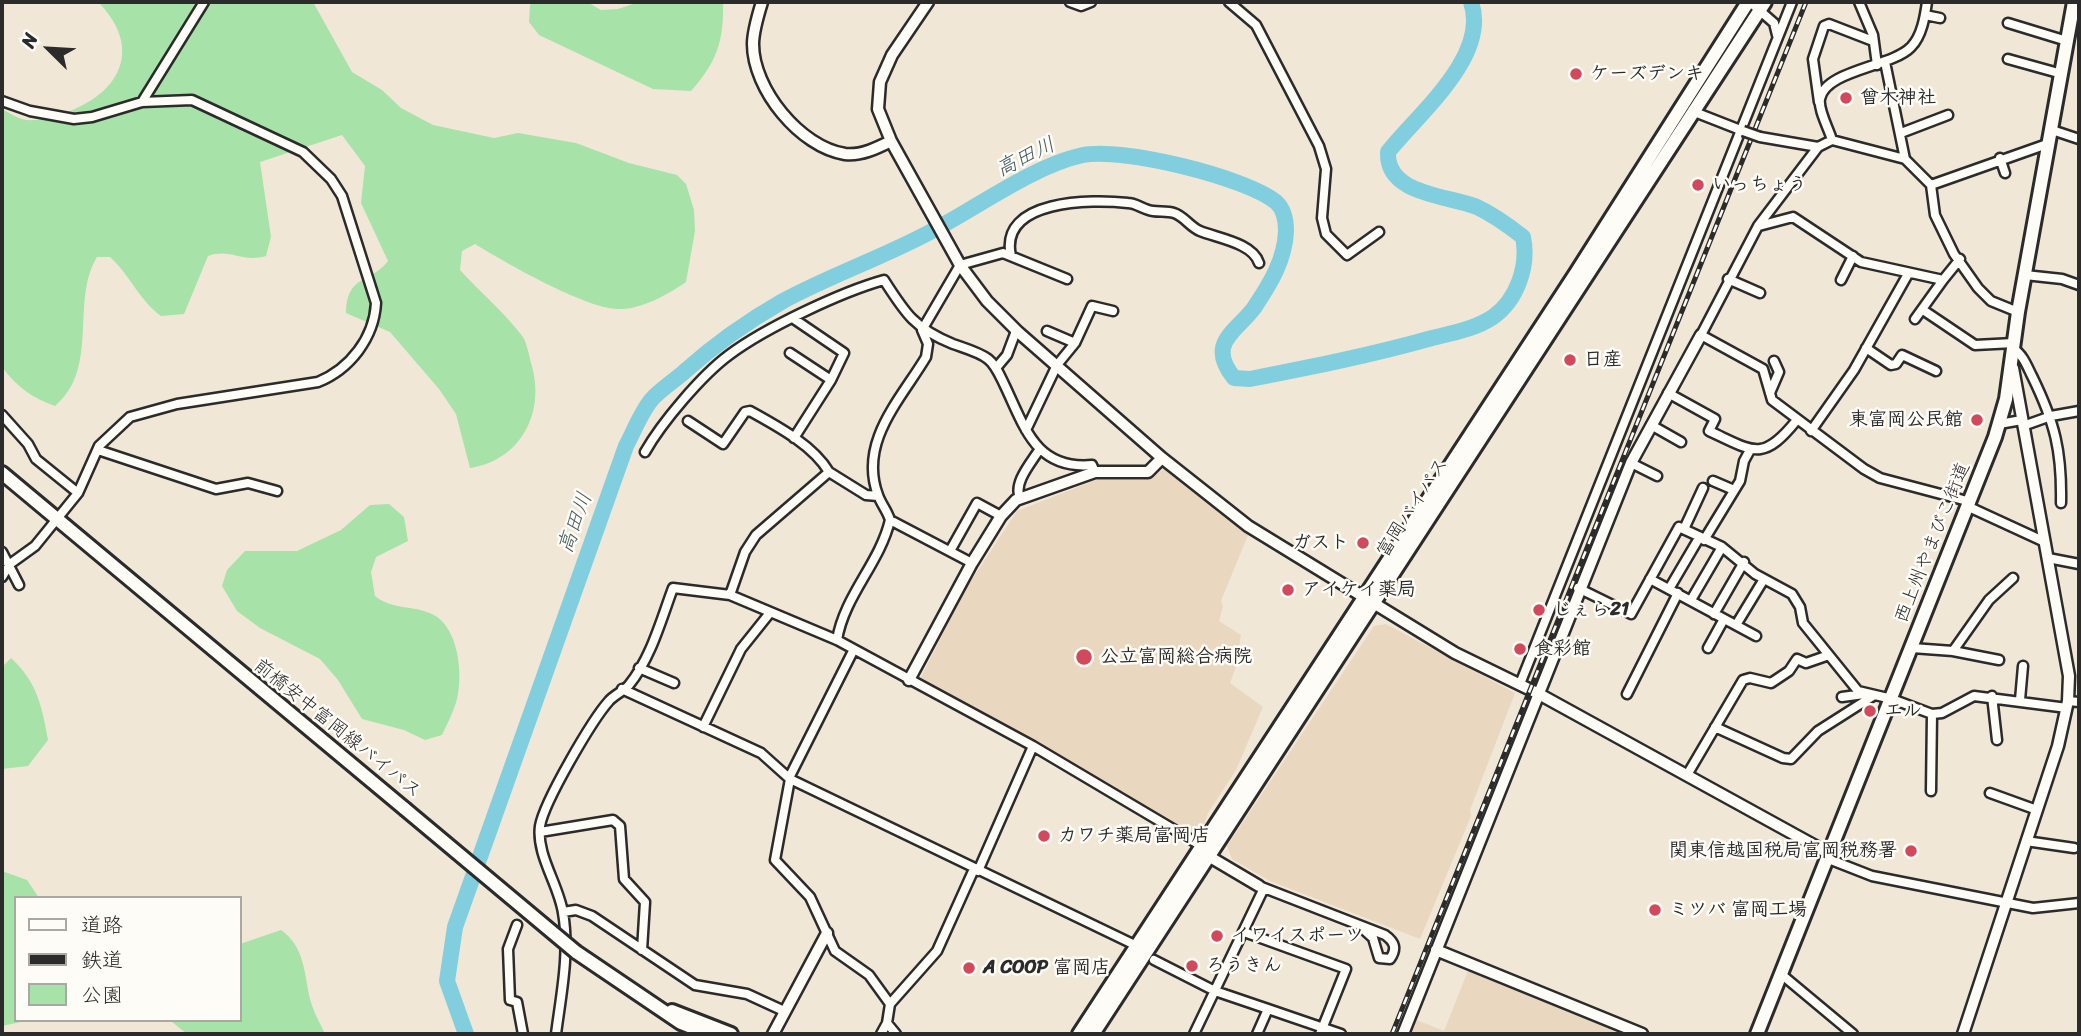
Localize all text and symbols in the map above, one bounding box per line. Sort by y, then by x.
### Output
north arrow [14,14,84,84]
text: N [12,28,47,53]
place label: ケーズデンキ [1590,63,1704,85]
marker: ケーズデンキ [1568,66,1584,82]
place label: 曾木神社 [1860,87,1936,109]
marker: 曾木神社 [1838,90,1854,106]
water label: 高田川 [992,133,1060,183]
place label: いっちょう [1712,174,1807,196]
marker: いっちょう [1690,177,1706,193]
place label: 日産 [1584,349,1622,371]
marker: 日産 [1562,352,1578,368]
place label: 東富岡公民館 [1849,409,1963,431]
marker: 東富岡公民館 [1969,412,1985,428]
street label: 富岡バイパス [1372,454,1454,562]
street label: 西上州やまびこ街道 [1890,459,1976,627]
water label: 高田川 [553,489,599,557]
place label: ガスト [1292,532,1349,554]
marker: ガスト [1355,535,1371,551]
place label: アイケイ薬局 [1302,579,1416,601]
marker: アイケイ薬局 [1280,582,1296,598]
place label: じぇら21 [1553,599,1629,621]
marker: じぇら21 [1531,602,1547,618]
place label: 食彩館 [1534,638,1591,660]
marker: 食彩館 [1512,641,1528,657]
place label: 公立富岡総合病院 [1100,646,1252,668]
marker: 公立富岡総合病院 [1074,647,1094,667]
street label: 前橋安中富岡線バイパス [249,654,425,804]
place label: エル [1884,700,1922,722]
marker: エル [1862,703,1878,719]
place label: カワチ薬局富岡店 [1058,825,1210,847]
marker: カワチ薬局富岡店 [1036,828,1052,844]
place label: 関東信越国税局富岡税務署 [1669,840,1897,862]
marker: 関東信越国税局富岡税務署 [1903,843,1919,859]
legend [14,896,242,1022]
place label: ミツバ 富岡工場 [1669,899,1807,921]
marker: ミツバ 富岡工場 [1647,902,1663,918]
text: 道路 [81,906,123,944]
place label: イワイスポーツ [1231,925,1364,947]
marker: イワイスポーツ [1209,928,1225,944]
text: 鉄道 [81,941,123,979]
place label: ろうきん [1206,955,1282,977]
place label: A COOP 富岡店 [983,957,1110,979]
marker: ろうきん [1184,958,1200,974]
marker: A COOP 富岡店 [961,960,977,976]
text: 公園 [81,976,123,1014]

